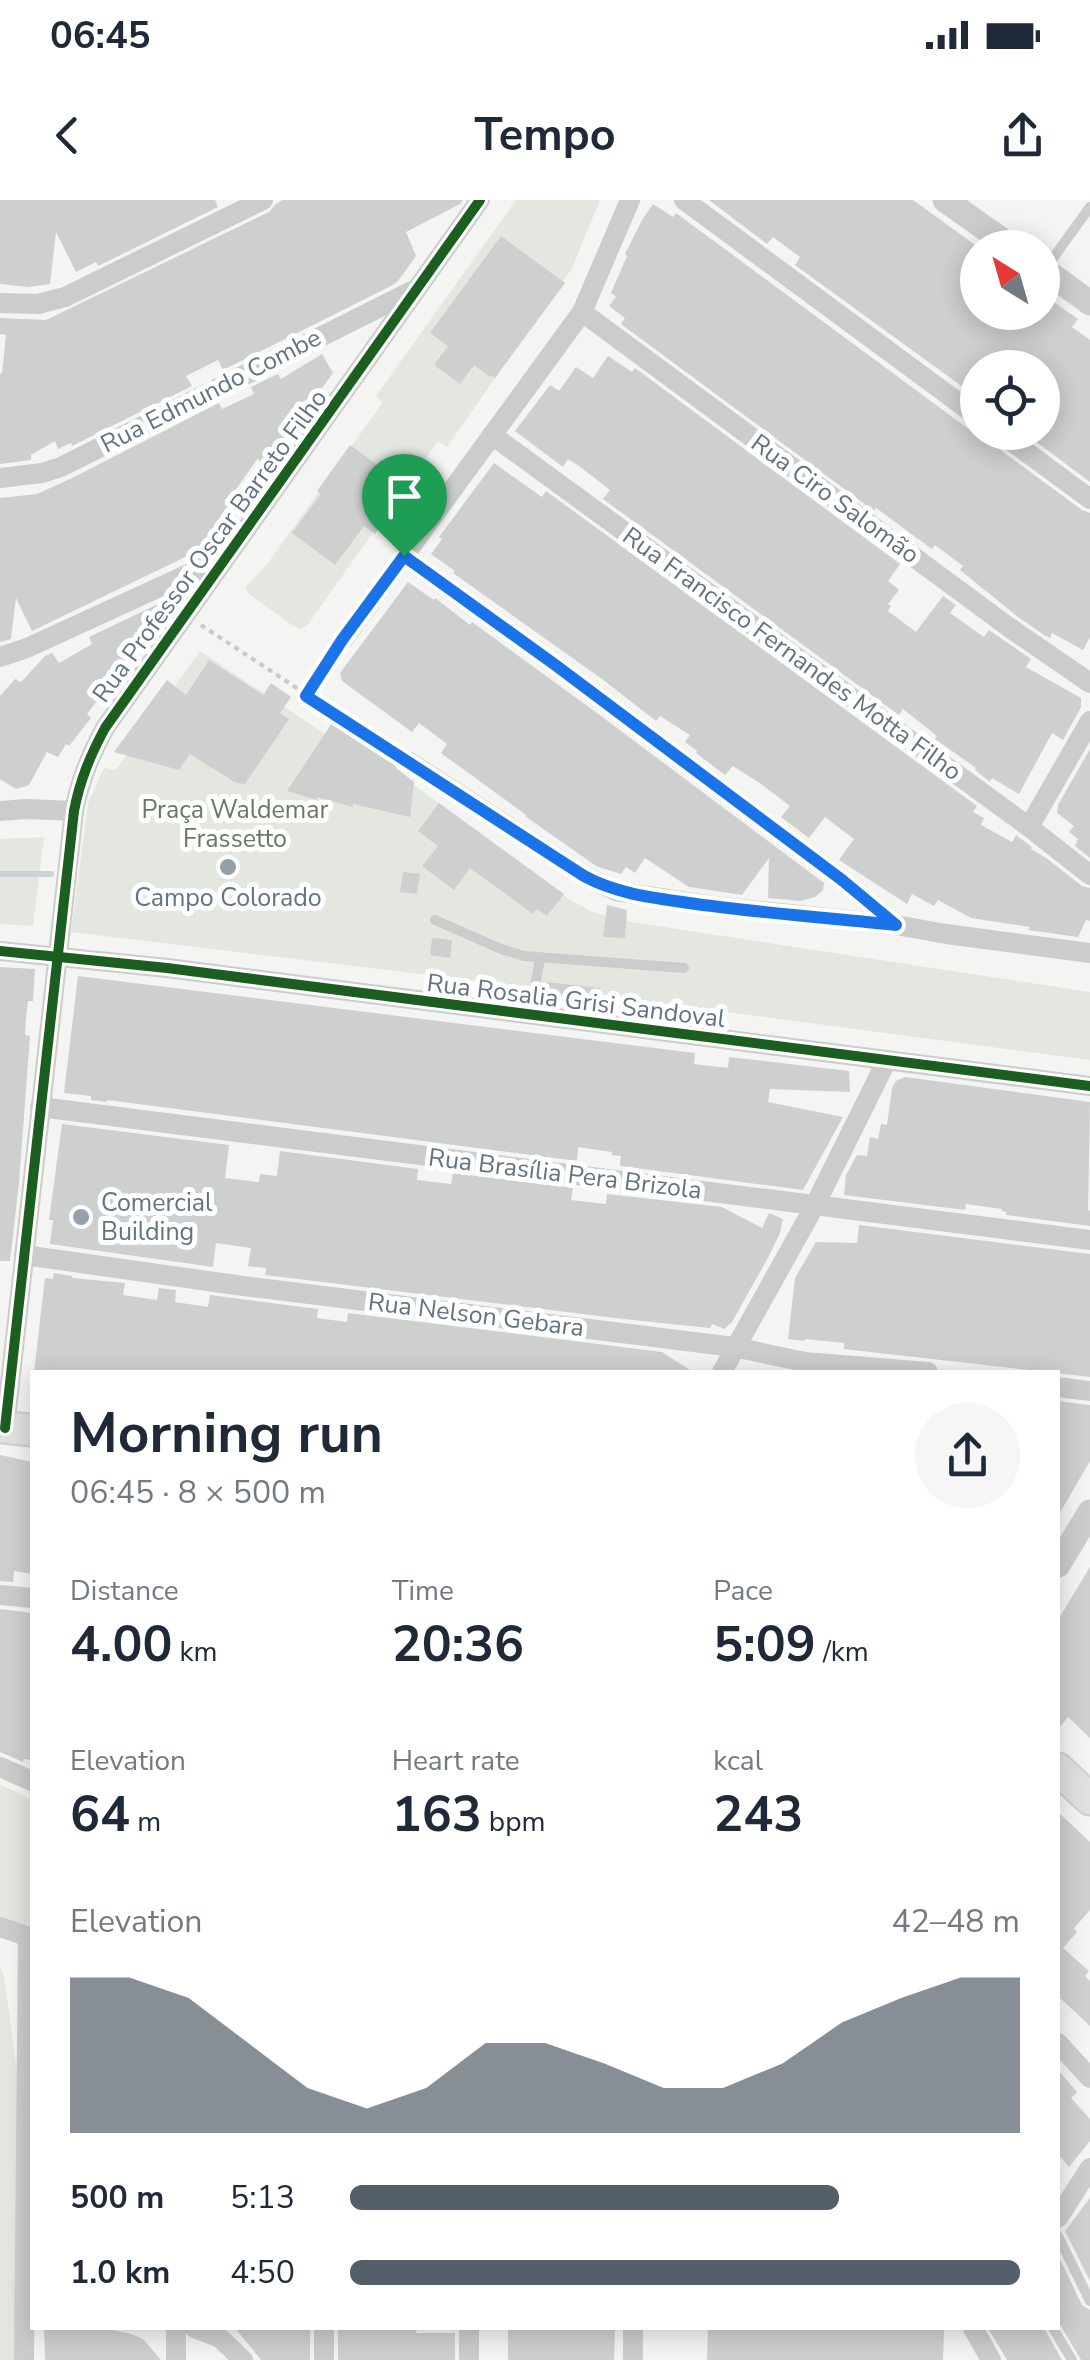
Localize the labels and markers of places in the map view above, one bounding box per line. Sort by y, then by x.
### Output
pin [362,454,447,557]
marker: Campo Colorado [217,856,239,878]
place label: Campo Colorado [134,881,322,915]
place label: Comercial Building [101,1186,213,1249]
marker: Comercial Building [70,1206,92,1228]

